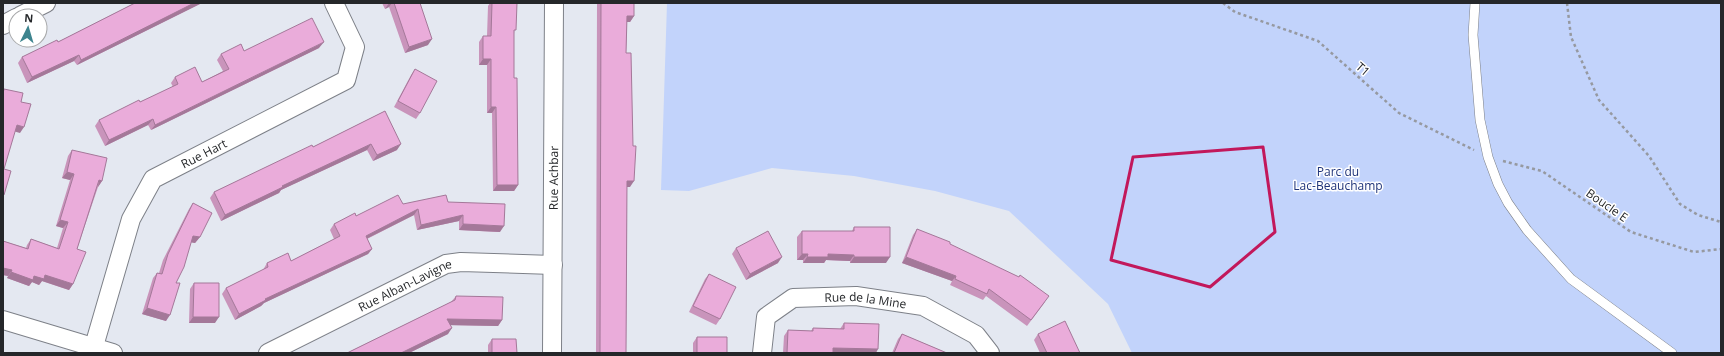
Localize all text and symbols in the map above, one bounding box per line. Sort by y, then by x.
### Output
north arrow [8,8,48,48]
text: N [24,10,34,25]
street label: T1 [1352,58,1374,80]
street label: Rue Hart [178,134,229,172]
street label: Rue Achbar [544,146,562,210]
park label: Parc du Lac-Beauchamp [1293,163,1383,194]
street label: Boucle E [1583,184,1631,226]
street label: Rue Alban-Lavigne [355,255,453,315]
street label: Rue de la Mine [824,287,908,312]

